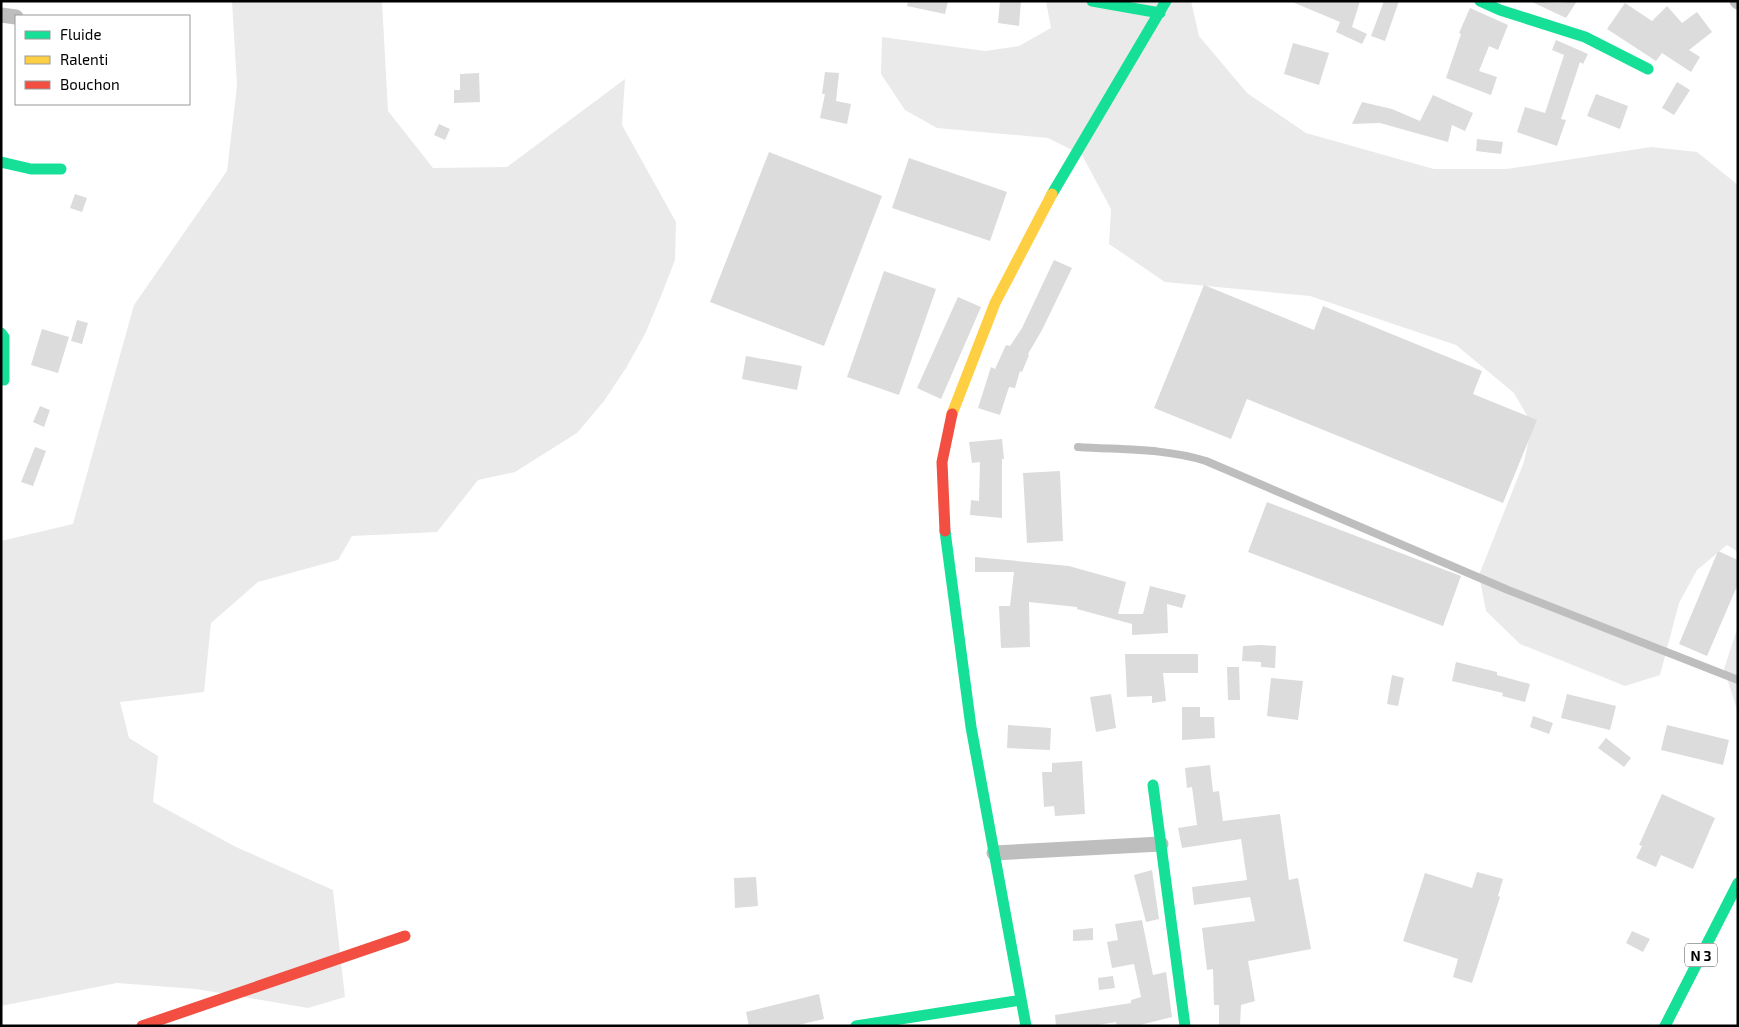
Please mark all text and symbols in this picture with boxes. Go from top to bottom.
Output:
legend [15,15,190,105]
text: Fluide [60,25,101,43]
text: Ralenti [60,50,108,68]
text: Bouchon [60,75,120,93]
road number: N 3 [1685,944,1717,966]

